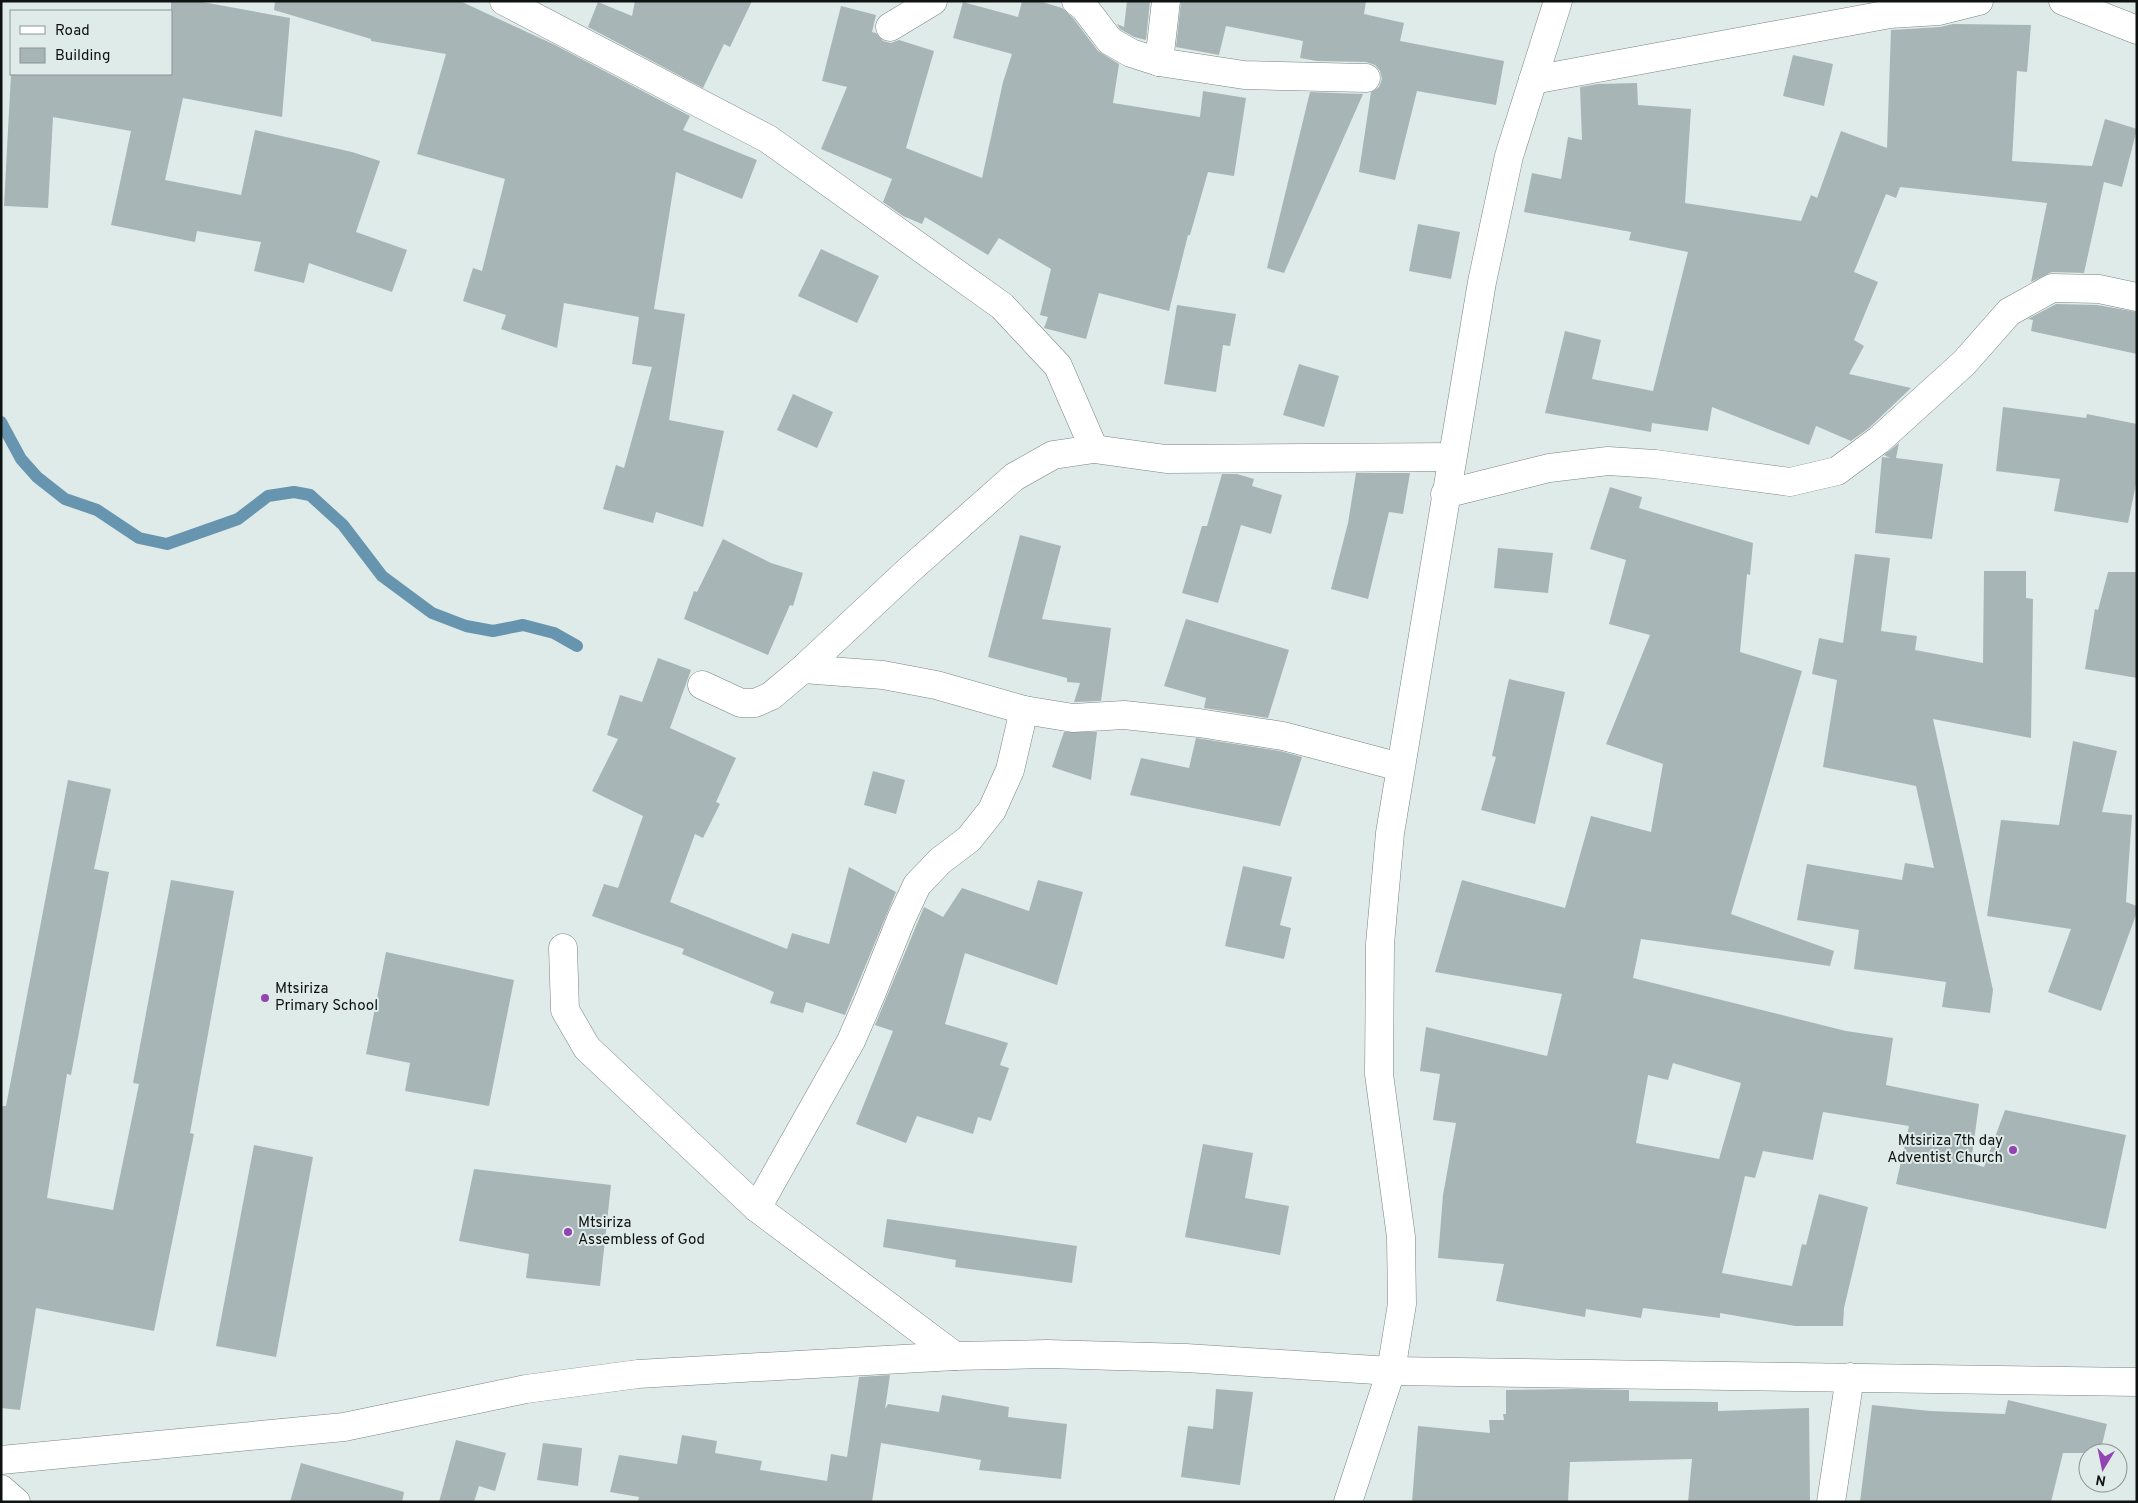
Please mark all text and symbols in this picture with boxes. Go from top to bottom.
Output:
legend [10,10,172,75]
text: Road [55,22,90,41]
text: Building [55,47,110,66]
place label: Mtsiriza Primary School [275,980,378,1016]
marker: Mtsiriza Primary School [259,992,271,1004]
place label: Mtsiriza 7th day Adventist Church [1887,1132,2003,1168]
marker: Mtsiriza 7th day Adventist Church [2007,1144,2019,1156]
place label: Mtsiriza Assembless of God [578,1214,705,1250]
marker: Mtsiriza Assembless of God [562,1226,574,1238]
north arrow [2078,1443,2128,1493]
text: N [2095,1470,2107,1489]

